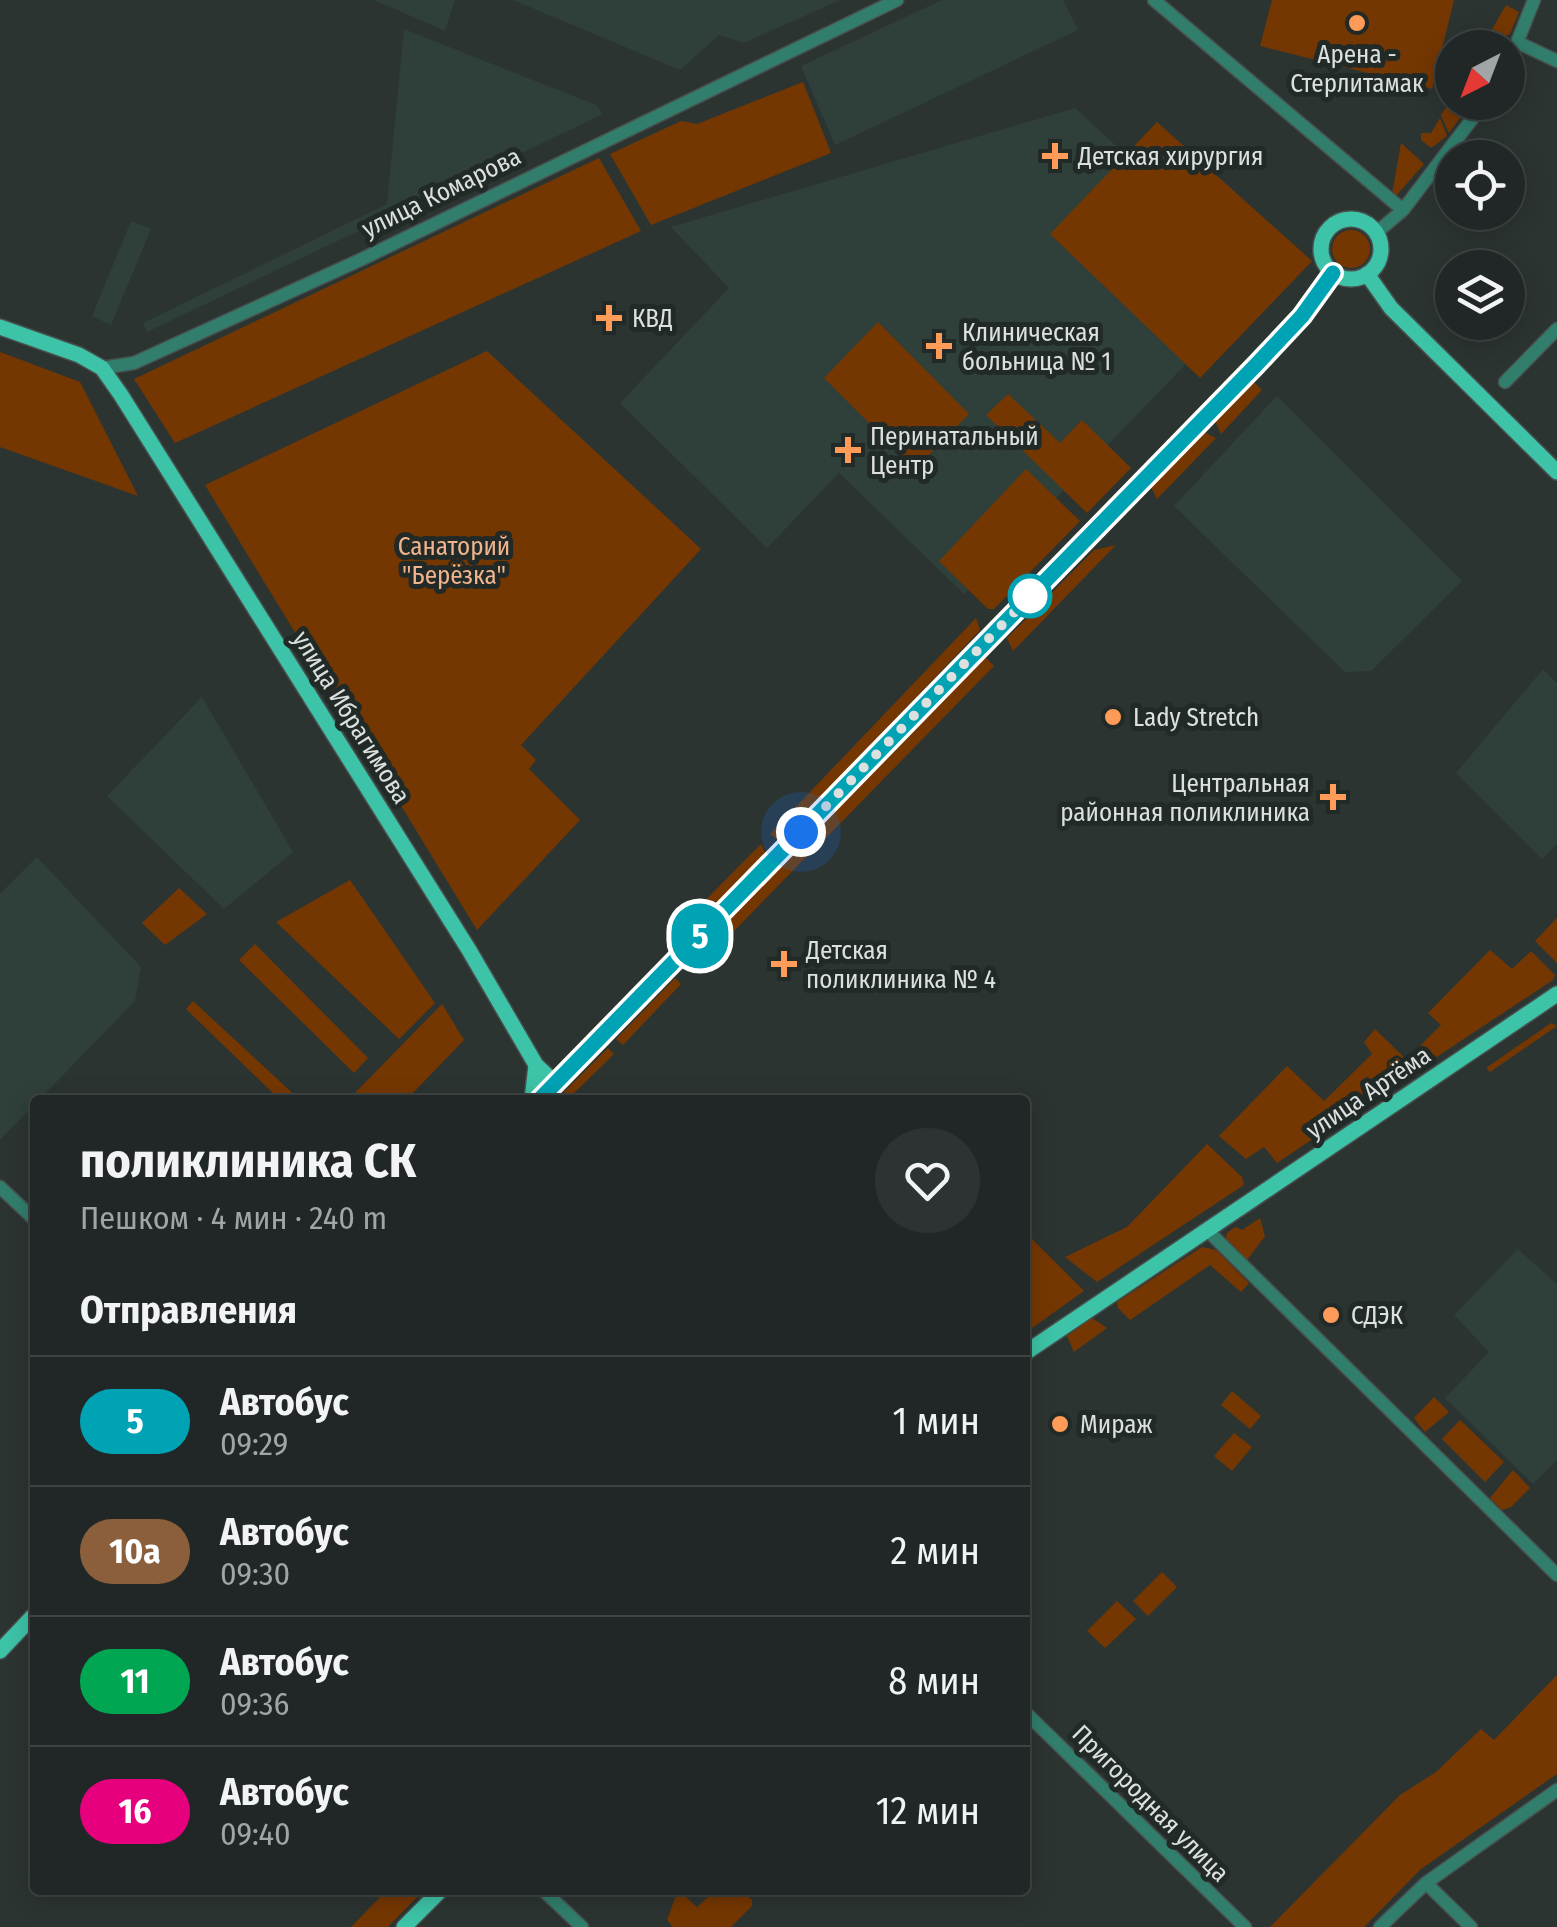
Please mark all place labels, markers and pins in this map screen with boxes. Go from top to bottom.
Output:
marker: Арена - Стерлитамак [1346,12,1368,34]
place label: Арена - Стерлитамак [1290,40,1424,99]
place label: Детская хирургия [1077,142,1263,172]
marker: Детская хирургия [1042,143,1068,169]
place label: КВД [632,304,673,334]
marker: КВД [596,305,622,331]
place label: Клиническая больница № 1 [962,318,1111,377]
marker: Клиническая больница № 1 [926,333,952,359]
place label: Перинатальный Центр [870,422,1039,481]
marker: Перинатальный Центр [835,437,861,463]
unlabelled marker [1009,575,1051,617]
place label: Lady Stretch [1133,703,1259,733]
marker: Lady Stretch [1102,706,1124,728]
place label: Центральная районная поликлиника [1060,769,1310,828]
marker: Центральная районная поликлиника [1320,784,1346,810]
place label: Детская поликлиника № 4 [805,936,996,995]
marker: Детская поликлиника № 4 [771,951,797,977]
place label: СДЭК [1351,1301,1404,1331]
marker: СДЭК [1320,1304,1342,1326]
place label: Мираж [1080,1410,1153,1440]
marker: Мираж [1049,1413,1071,1435]

